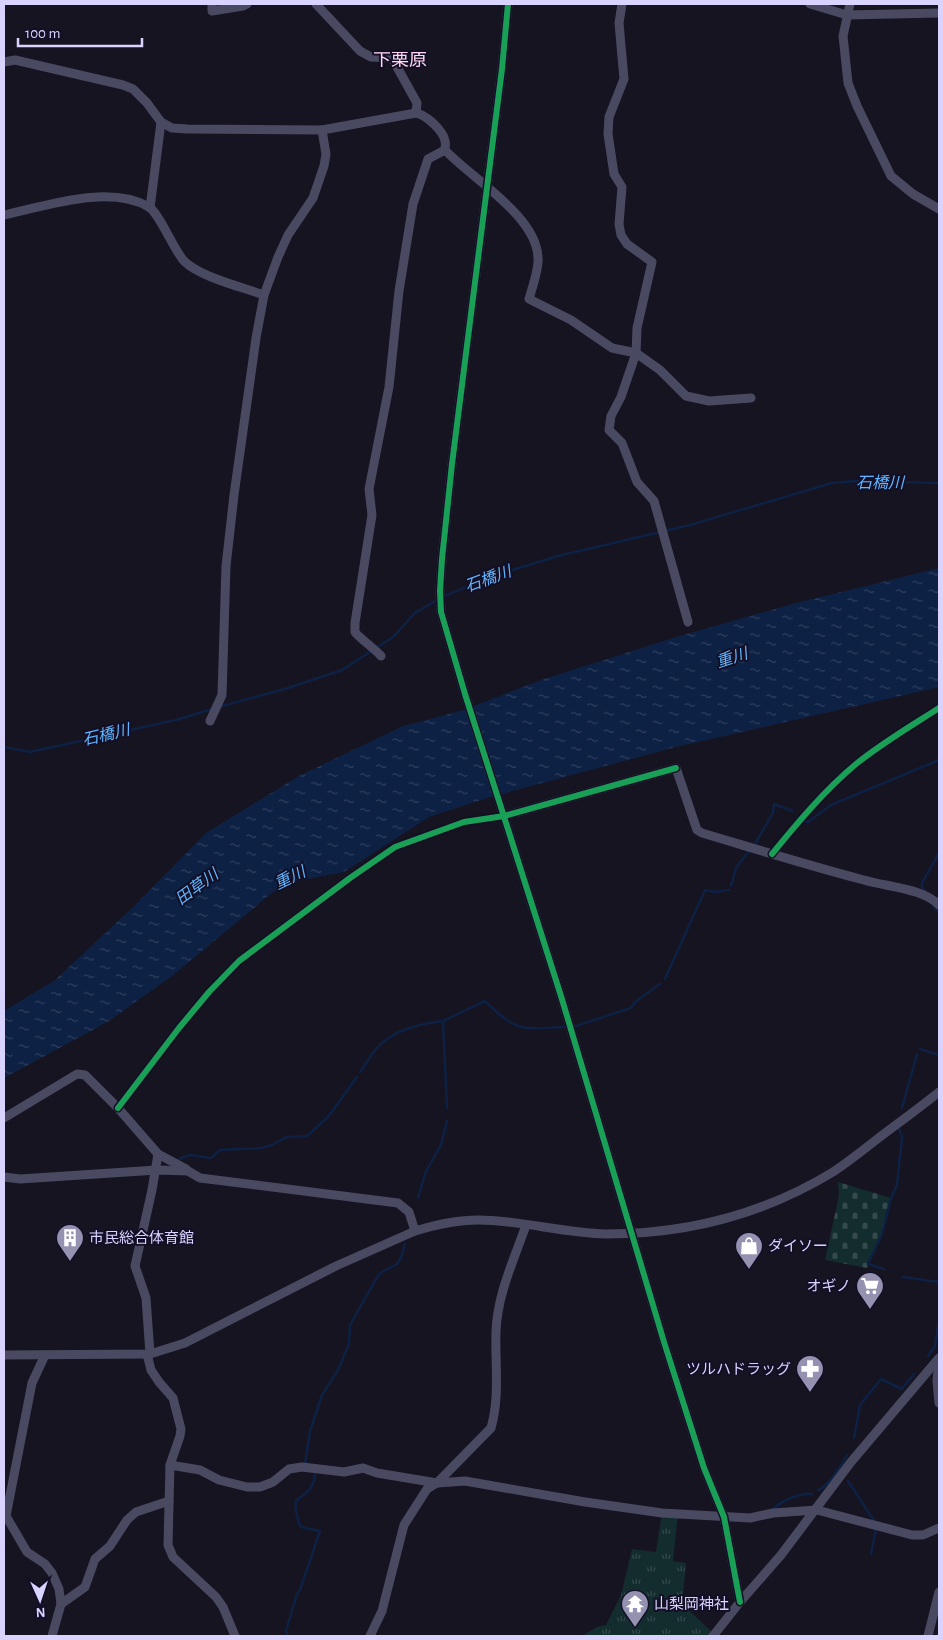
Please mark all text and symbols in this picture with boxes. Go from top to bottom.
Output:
scale bar [18,15,141,47]
text: 100 m [25,26,60,41]
district label: 下栗原 [373,52,427,70]
water label: 石橋川 [856,474,906,491]
water label: 石橋川 [462,562,515,595]
water label: 重川 [714,644,752,671]
water label: 石橋川 [81,720,133,748]
water label: 重川 [272,862,310,892]
water label: 田草川 [172,864,223,908]
building icon: 市民総合体育館 [55,1223,85,1262]
place label: 市民総合体育館 [89,1230,194,1246]
shop icon: ダイソー [734,1231,764,1270]
place label: ダイソー [768,1238,828,1254]
supermarket icon: オギノ [855,1271,885,1310]
place label: オギノ [807,1278,851,1294]
pharmacy icon: ツルハドラッグ [795,1354,825,1393]
place label: ツルハドラッグ [686,1361,791,1377]
north arrow [15,1575,65,1625]
temple icon: 山梨岡神社 [620,1589,650,1628]
place label: 山梨岡神社 [654,1596,729,1612]
text: N [35,1605,46,1619]

